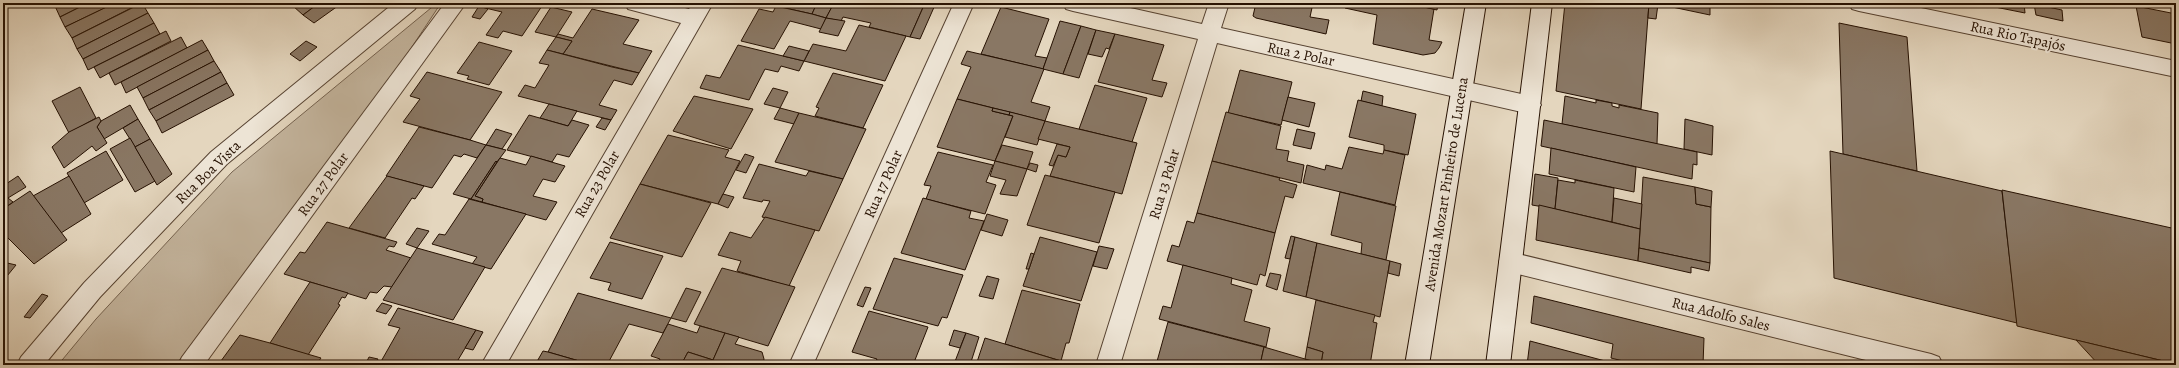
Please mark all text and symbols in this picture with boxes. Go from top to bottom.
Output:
street label: Rua Rio Tapajós [1968,16,2068,56]
street label: Rua 2 Polar [1265,37,1337,71]
street label: Avenida Mozart Pinheiro de Lucena [1419,75,1473,294]
street label: Rua Boa Vista [171,136,245,208]
street label: Rua 23 Polar [570,146,624,221]
street label: Rua 13 Polar [1144,146,1184,222]
street label: Rua 17 Polar [859,147,907,221]
street label: Rua 27 Polar [293,148,353,220]
street label: Rua Adolfo Sales [1670,292,1772,336]

